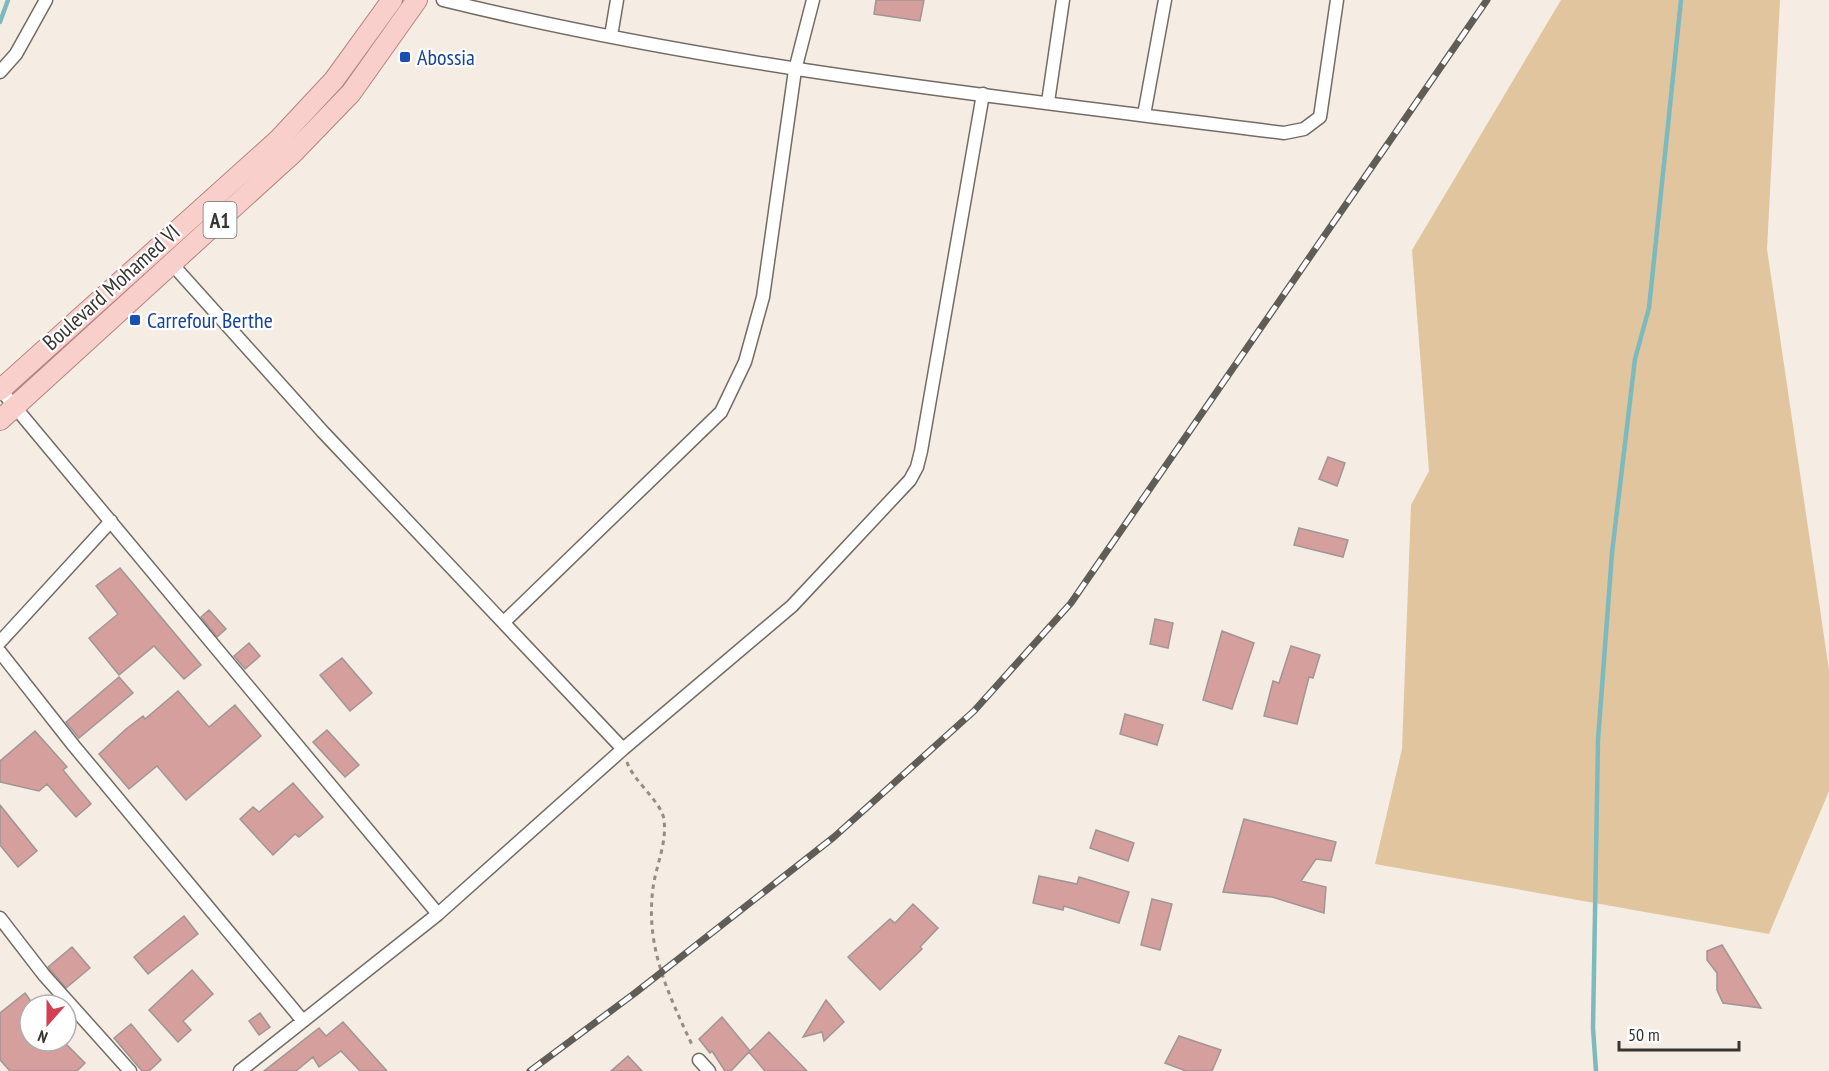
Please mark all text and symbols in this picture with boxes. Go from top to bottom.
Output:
place label: Abossia [417,43,475,71]
marker: Abossia [398,50,412,64]
road number: A1 [204,202,236,238]
street label: Boulevard Mohamed VI [37,218,185,356]
place label: Carrefour Berthe [147,306,273,334]
marker: Carrefour Berthe [128,313,142,327]
north arrow [18,993,78,1053]
scale bar [1619,1014,1739,1052]
text: 50 m [1628,1023,1660,1046]
text: N [35,1026,50,1048]

